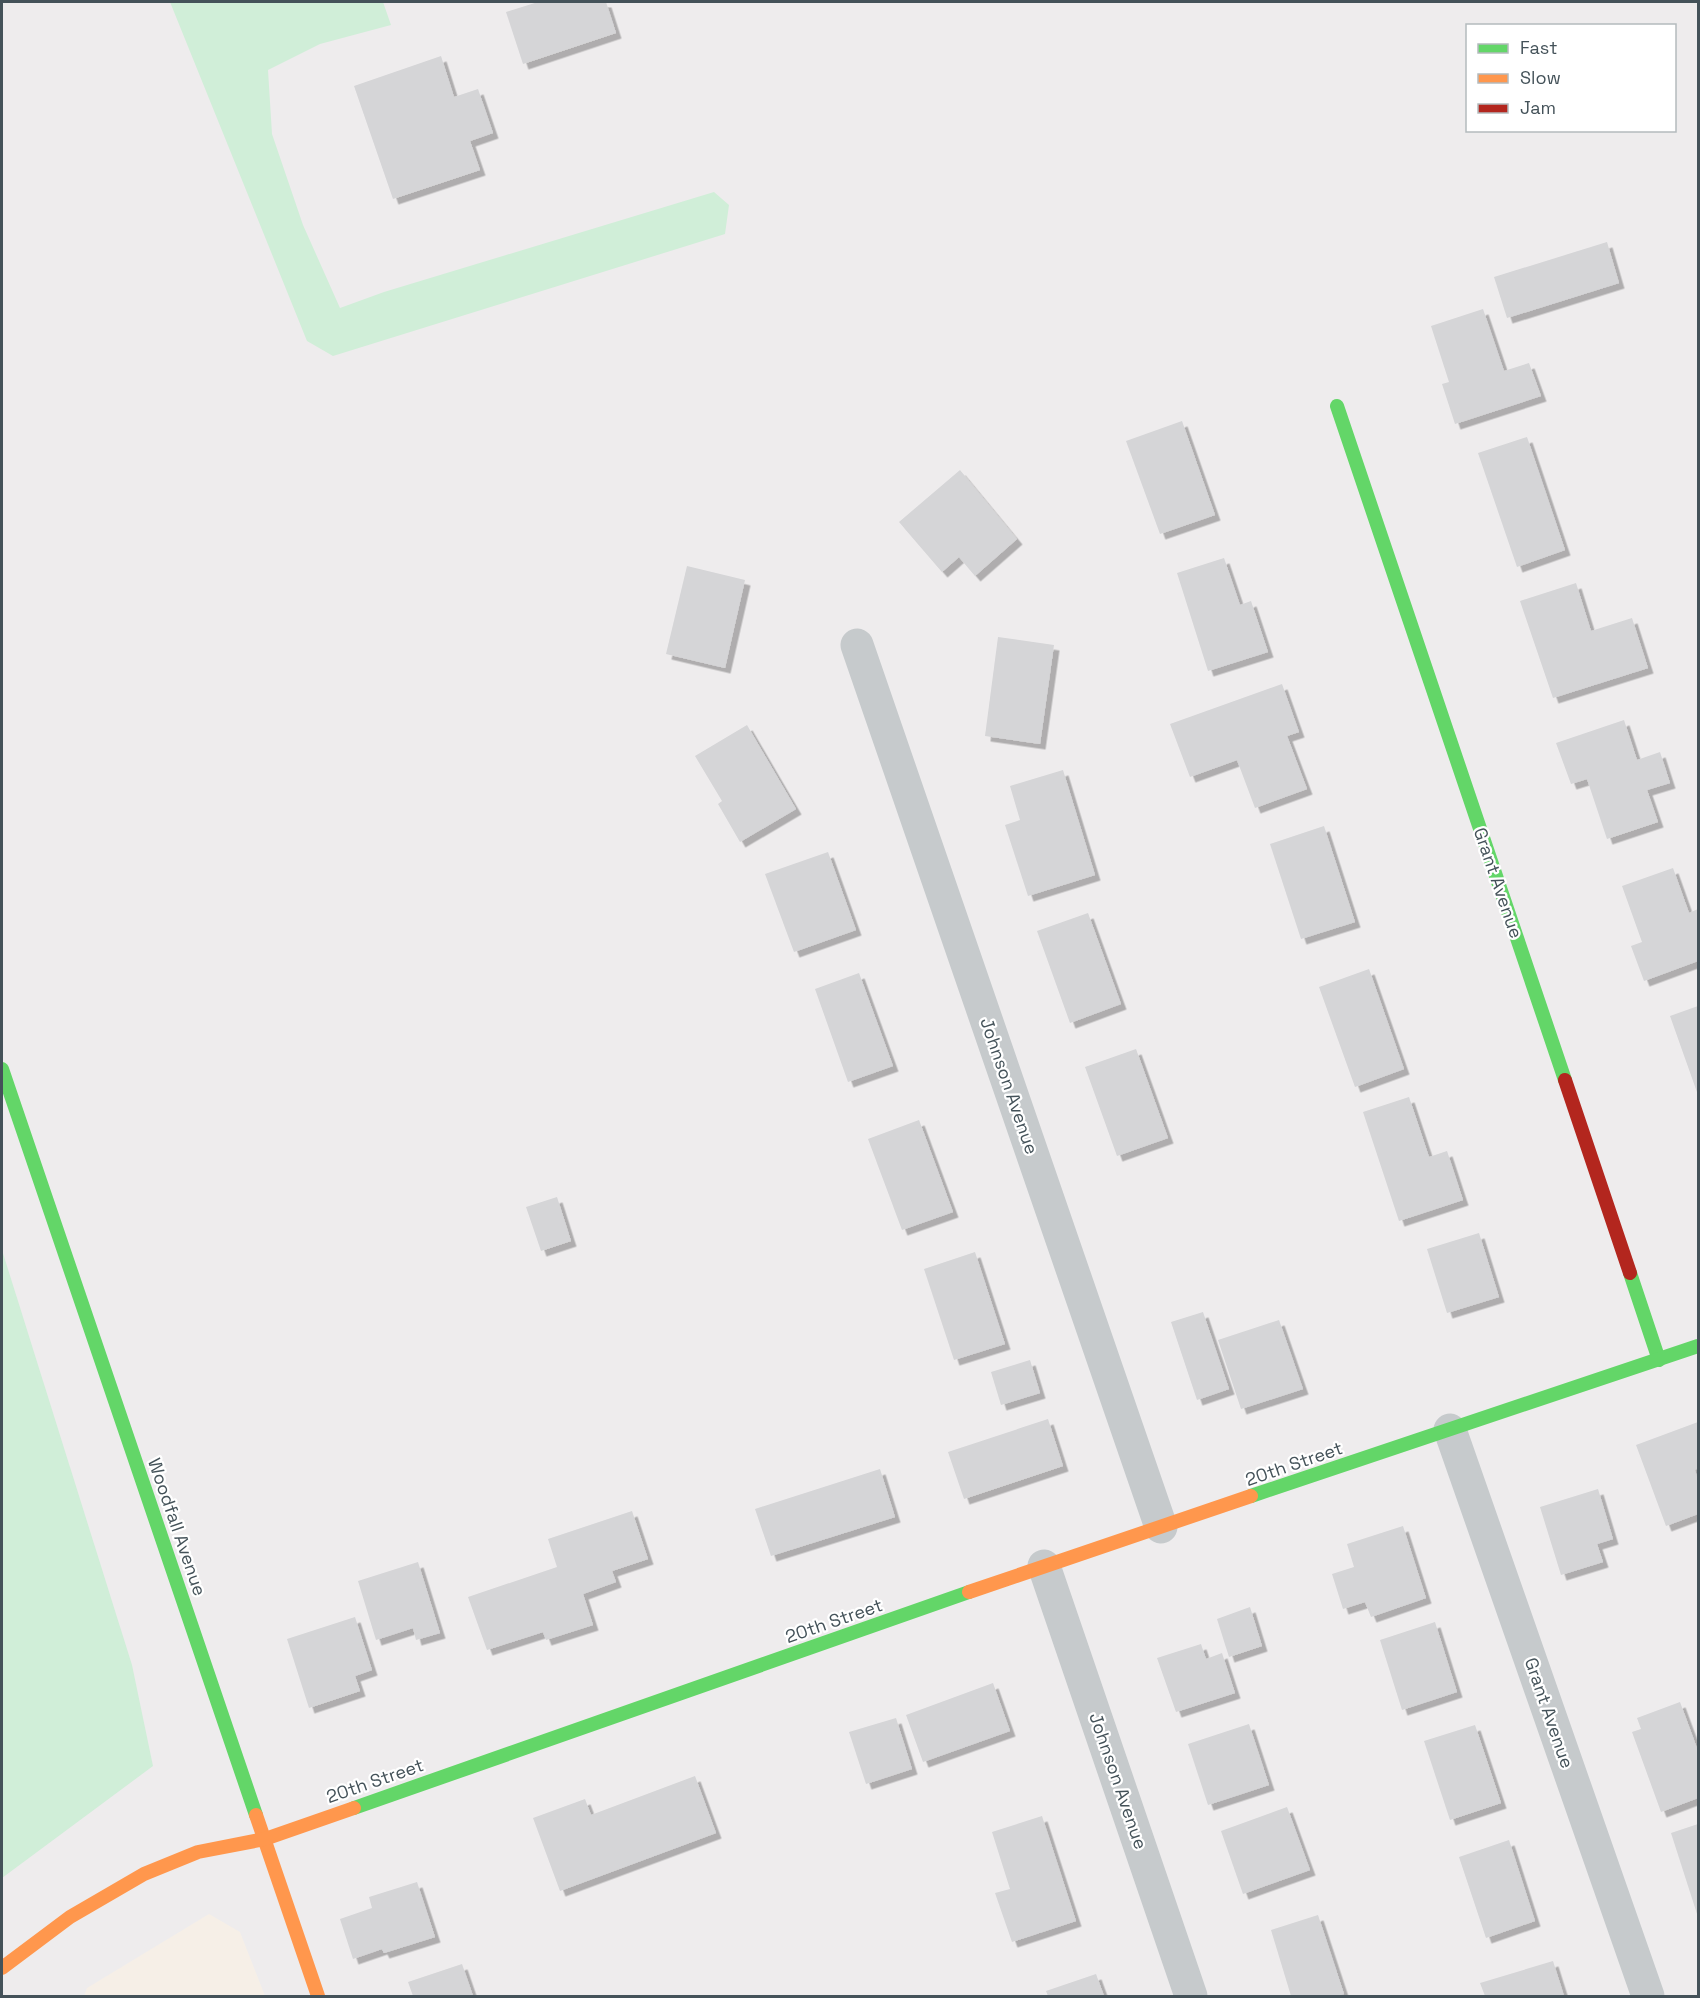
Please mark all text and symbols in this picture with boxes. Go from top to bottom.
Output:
legend [1466,24,1676,132]
text: Fast [1520,36,1557,59]
text: Slow [1520,66,1561,89]
text: Jam [1520,96,1556,119]
street label: Grant Avenue [1469,824,1528,941]
street label: Johnson Avenue [975,1014,1044,1157]
street label: 20th Street [1242,1436,1345,1491]
street label: Woodfall Avenue [143,1455,212,1599]
street label: 20th Street [782,1593,885,1648]
street label: Grant Avenue [1520,1654,1579,1771]
street label: Johnson Avenue [1084,1709,1153,1852]
street label: 20th Street [323,1753,426,1808]

